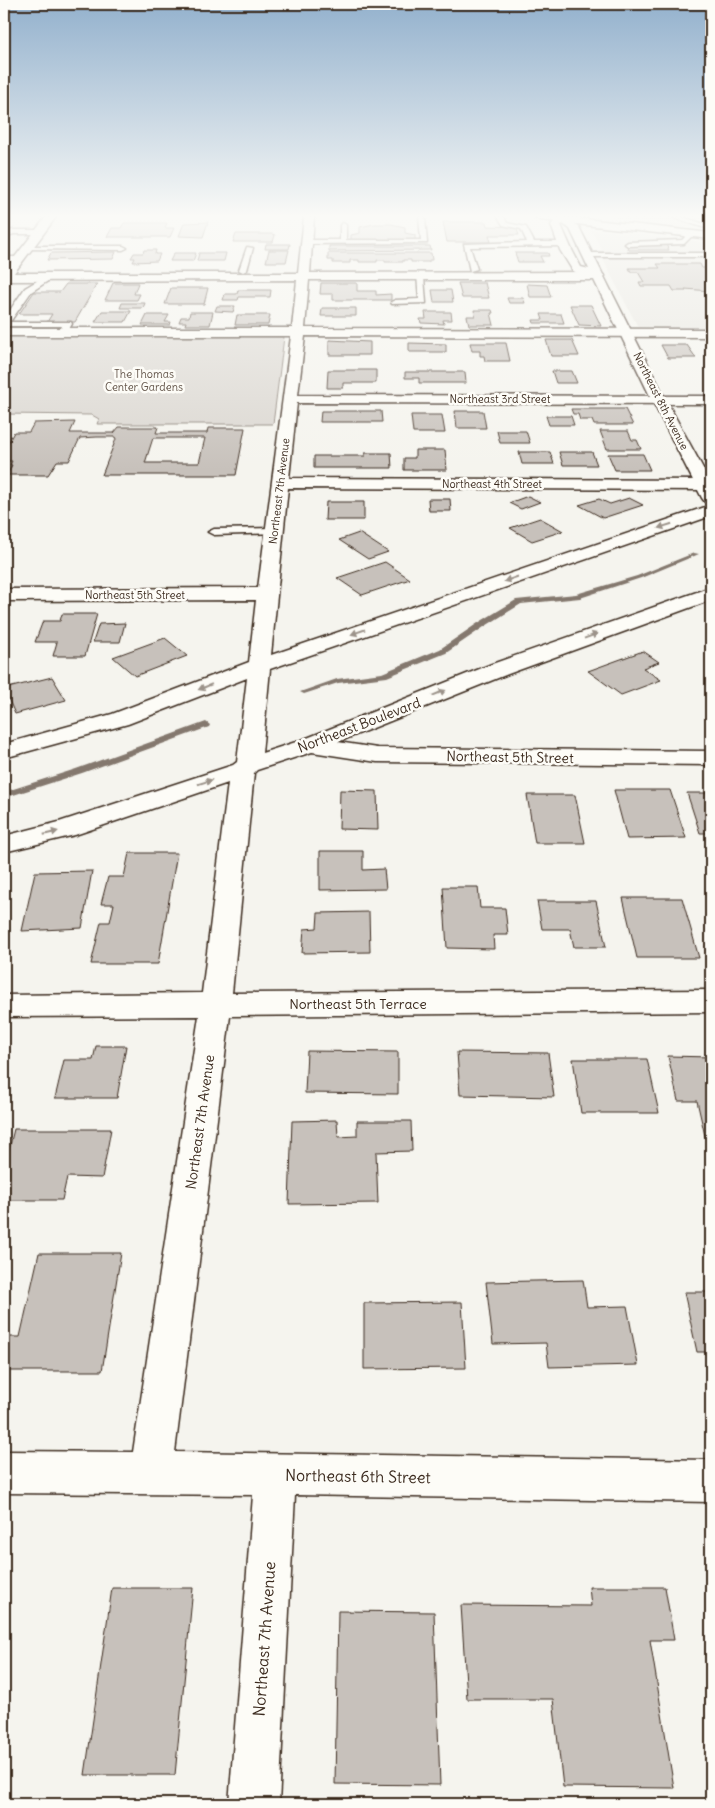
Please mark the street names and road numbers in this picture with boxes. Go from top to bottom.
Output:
street label: Northeast 8th Avenue [630,350,692,452]
street label: Northeast 3rd Street [450,392,551,406]
street label: Northeast 7th Avenue [266,437,292,545]
street label: Northeast 4th Street [442,477,542,491]
street label: Northeast 5th Street [85,588,185,602]
street label: Northeast Boulevard [295,693,423,757]
street label: Northeast 5th Street [446,747,574,767]
street label: Northeast 5th Terrace [289,995,427,1013]
street label: Northeast 7th Avenue [182,1054,218,1190]
street label: Northeast 6th Street [285,1465,432,1487]
street label: Northeast 7th Avenue [249,1561,279,1717]

